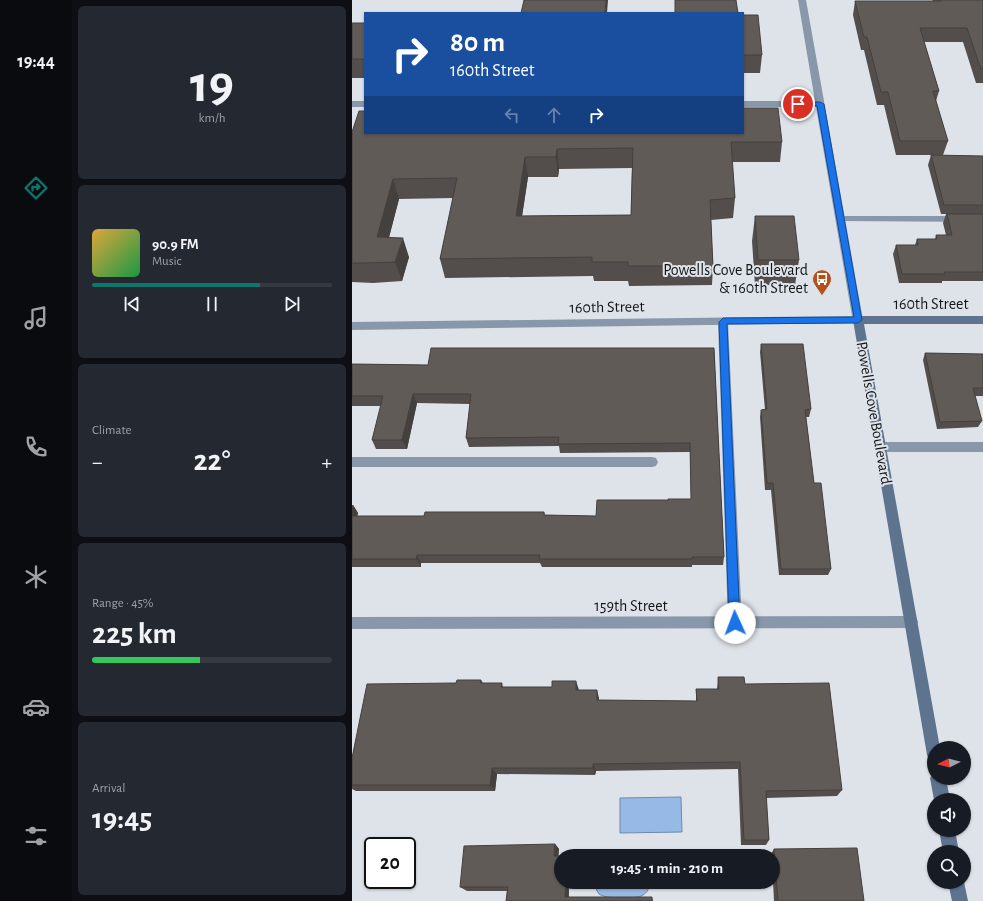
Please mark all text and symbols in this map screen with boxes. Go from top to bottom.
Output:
icon: right [384,28,436,80]
text: 80 m [450,29,505,57]
text: 19:44 [17,53,55,71]
text: 19 [190,59,234,111]
text: 160th Street [450,62,535,80]
pin [781,87,815,121]
icon: arrive [787,93,809,115]
icon: left [501,104,523,126]
icon: ahead [543,104,565,126]
icon: right [585,104,607,126]
text: km/h [199,112,225,125]
icon: directions [22,174,50,202]
text: 90.9 FM [152,237,199,252]
text: Music [152,255,182,268]
place label: Powells Cove Boulevard & 160th Street [663,262,808,296]
bus stop icon: Powells Cove Boulevard & 160th Street [811,268,833,296]
icon: previous [121,293,143,315]
icon: pause [201,293,223,315]
icon: next [281,293,303,315]
street label: 160th Street [893,296,969,312]
street label: 160th Street [569,298,645,316]
icon: music [22,304,50,332]
street label: Powells Cove Boulevard [854,340,894,486]
text: Climate [92,424,131,437]
icon: phone [22,433,50,461]
text: 22° [193,446,231,476]
text: − [92,451,103,473]
text: + [321,451,332,473]
icon: climate [22,563,50,591]
text: Range · 45% [92,597,154,610]
street label: 159th Street [594,598,668,614]
position arrow [714,602,756,644]
text: 225 km [92,619,177,649]
icon: car [22,693,50,721]
north arrow [927,741,971,785]
map controls [927,741,971,889]
text: Arrival [92,782,125,795]
button: sound [927,793,971,837]
text: 19:45 [92,804,152,834]
icon: filters [22,822,50,850]
speed limit sign: 20 [364,837,416,889]
button: search [927,845,971,889]
text: 19:45 · 1 min · 210 m [611,861,723,876]

